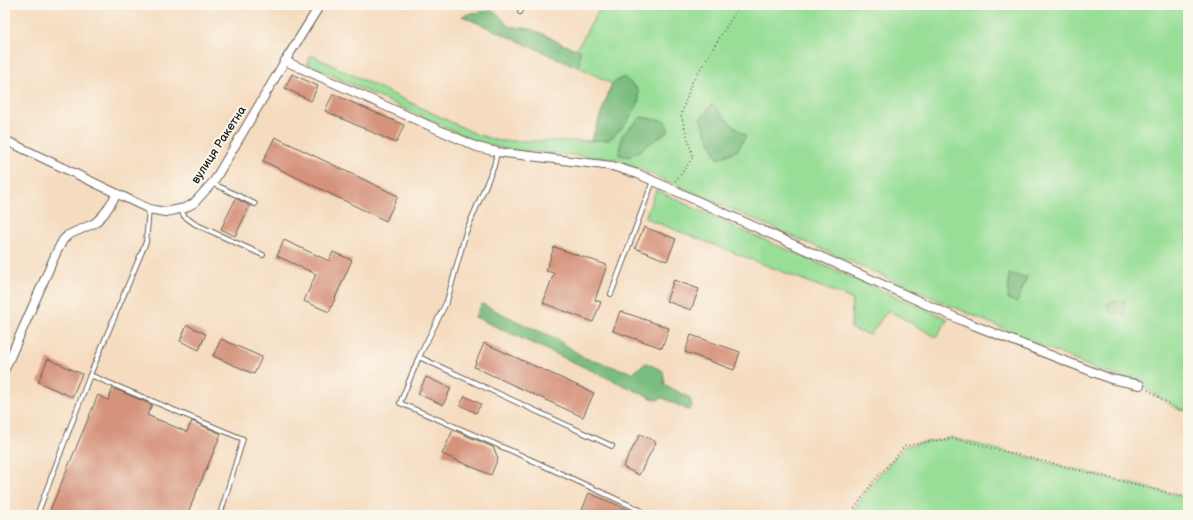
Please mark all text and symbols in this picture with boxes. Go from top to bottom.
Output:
street label: вулиця Ракетна [188,103,250,187]

